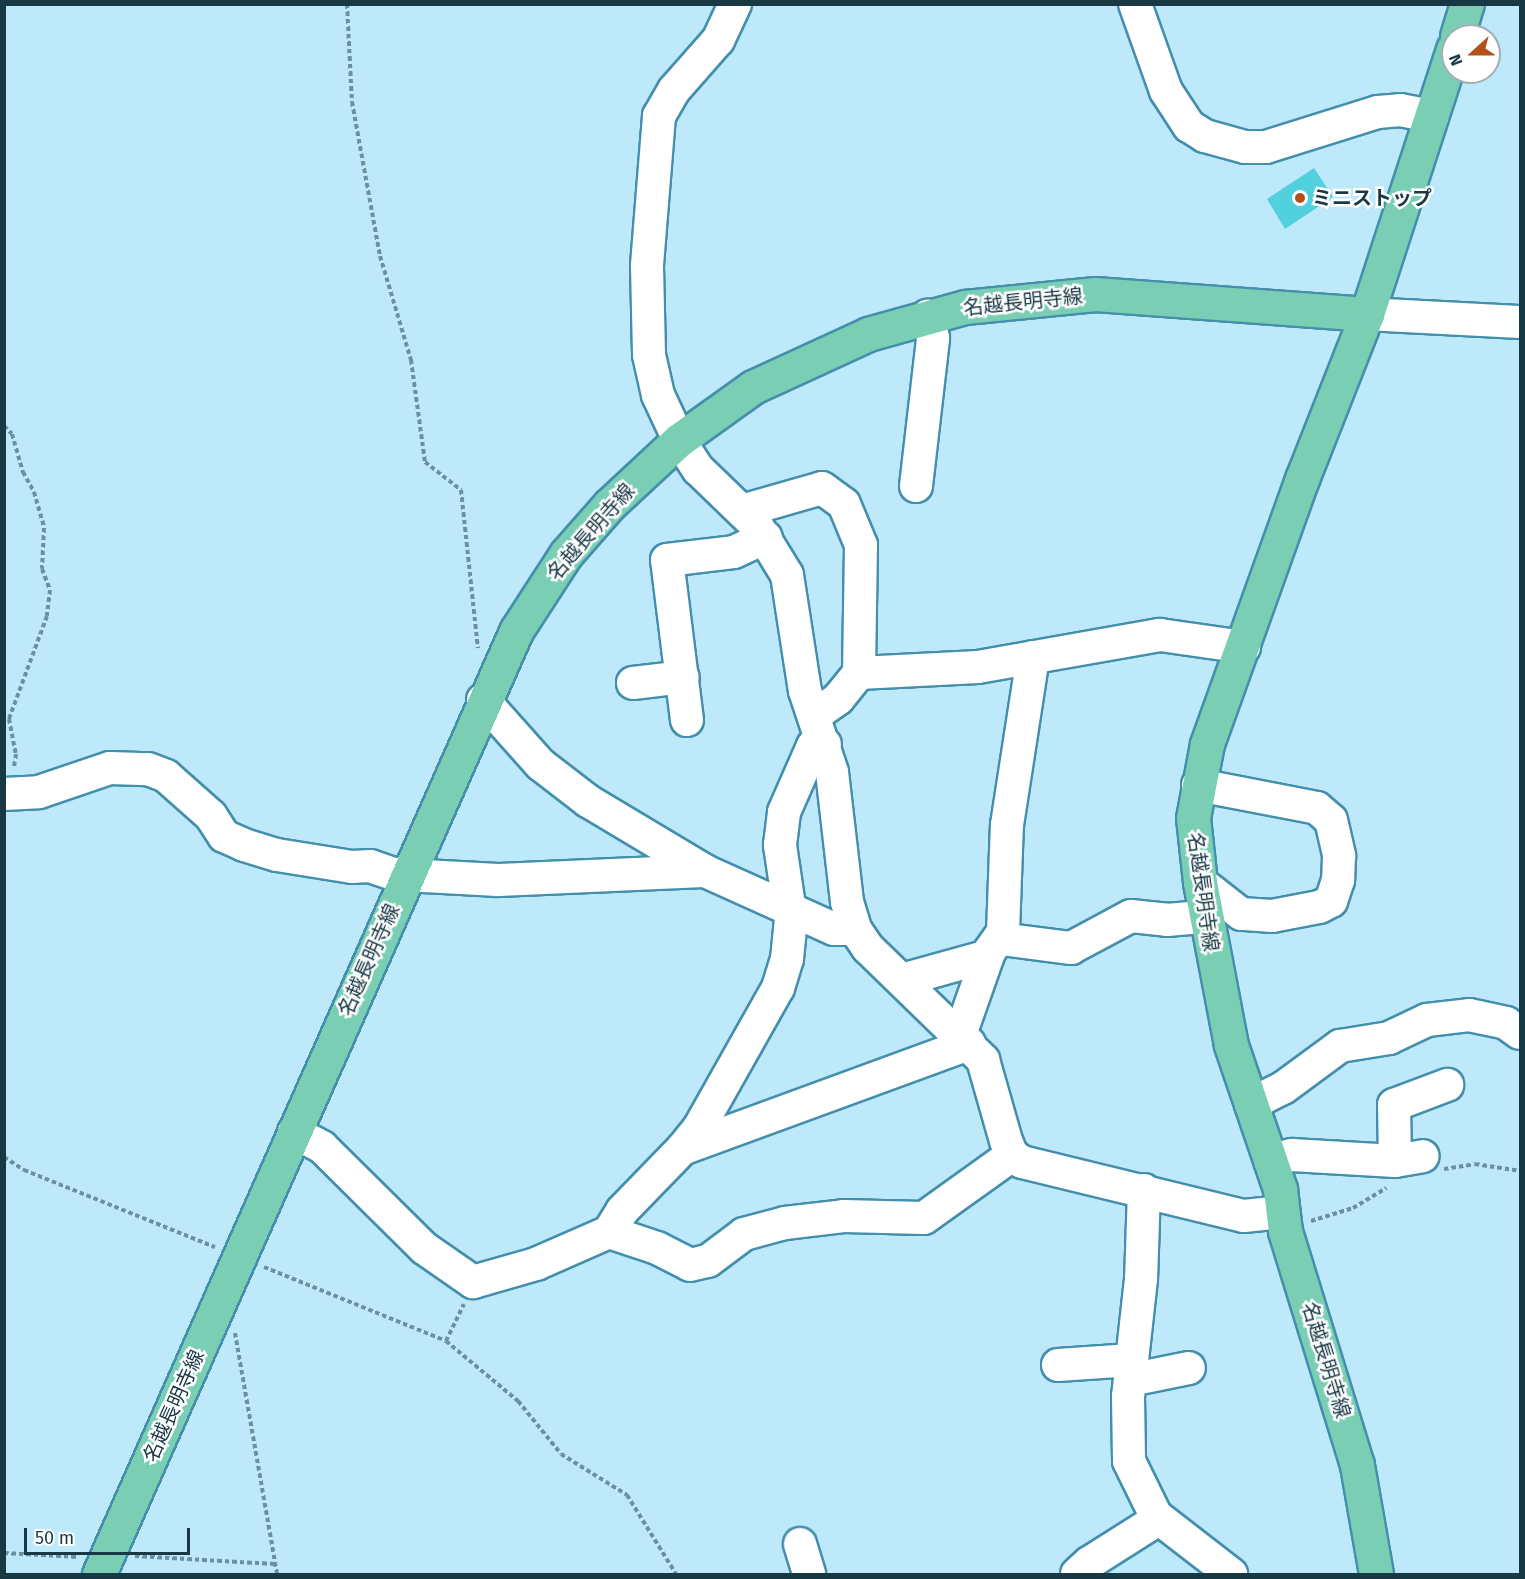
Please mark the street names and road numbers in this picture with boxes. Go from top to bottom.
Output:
street label: 名越長明寺線 [962,284,1084,320]
street label: 名越長明寺線 [543,479,639,585]
street label: 名越長明寺線 [1183,831,1223,953]
street label: 名越長明寺線 [334,900,404,1020]
street label: 名越長明寺線 [1297,1299,1355,1421]
street label: 名越長明寺線 [139,1346,209,1466]

